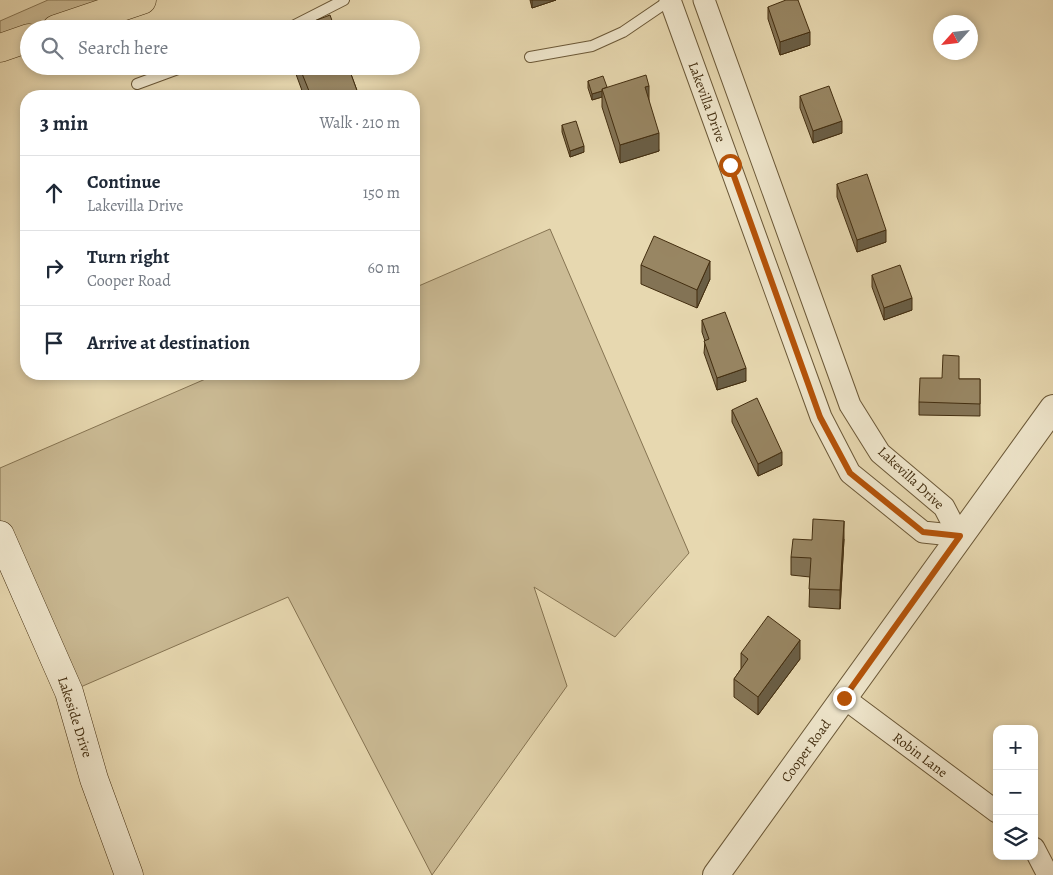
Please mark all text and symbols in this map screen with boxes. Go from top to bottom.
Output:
north arrow [933,15,978,60]
search box [20,20,420,75]
icon: search [38,34,66,62]
text: Search here [78,35,168,61]
street label: Lakevilla Drive [684,59,730,145]
text: 3 min [40,109,88,137]
text: Walk · 210 m [319,112,400,134]
route start [719,154,742,177]
text: Continue [87,169,161,195]
icon: ahead [40,179,68,207]
text: 150 m [363,182,400,204]
text: Lakevilla Drive [87,195,183,217]
text: Turn right [87,244,169,270]
icon: right [40,254,68,282]
text: 60 m [368,257,400,279]
text: Cooper Road [87,270,171,292]
icon: arrive [40,329,68,357]
text: Arrive at destination [87,330,250,356]
street label: Lakevilla Drive [874,442,948,514]
street label: Lakeside Drive [53,674,97,760]
route end [833,687,856,710]
street label: Cooper Road [777,715,836,786]
map controls [993,725,1038,860]
button: + [993,725,1038,770]
street label: Robin Lane [889,728,951,782]
button: − [993,770,1038,815]
button: layers [993,815,1038,860]

